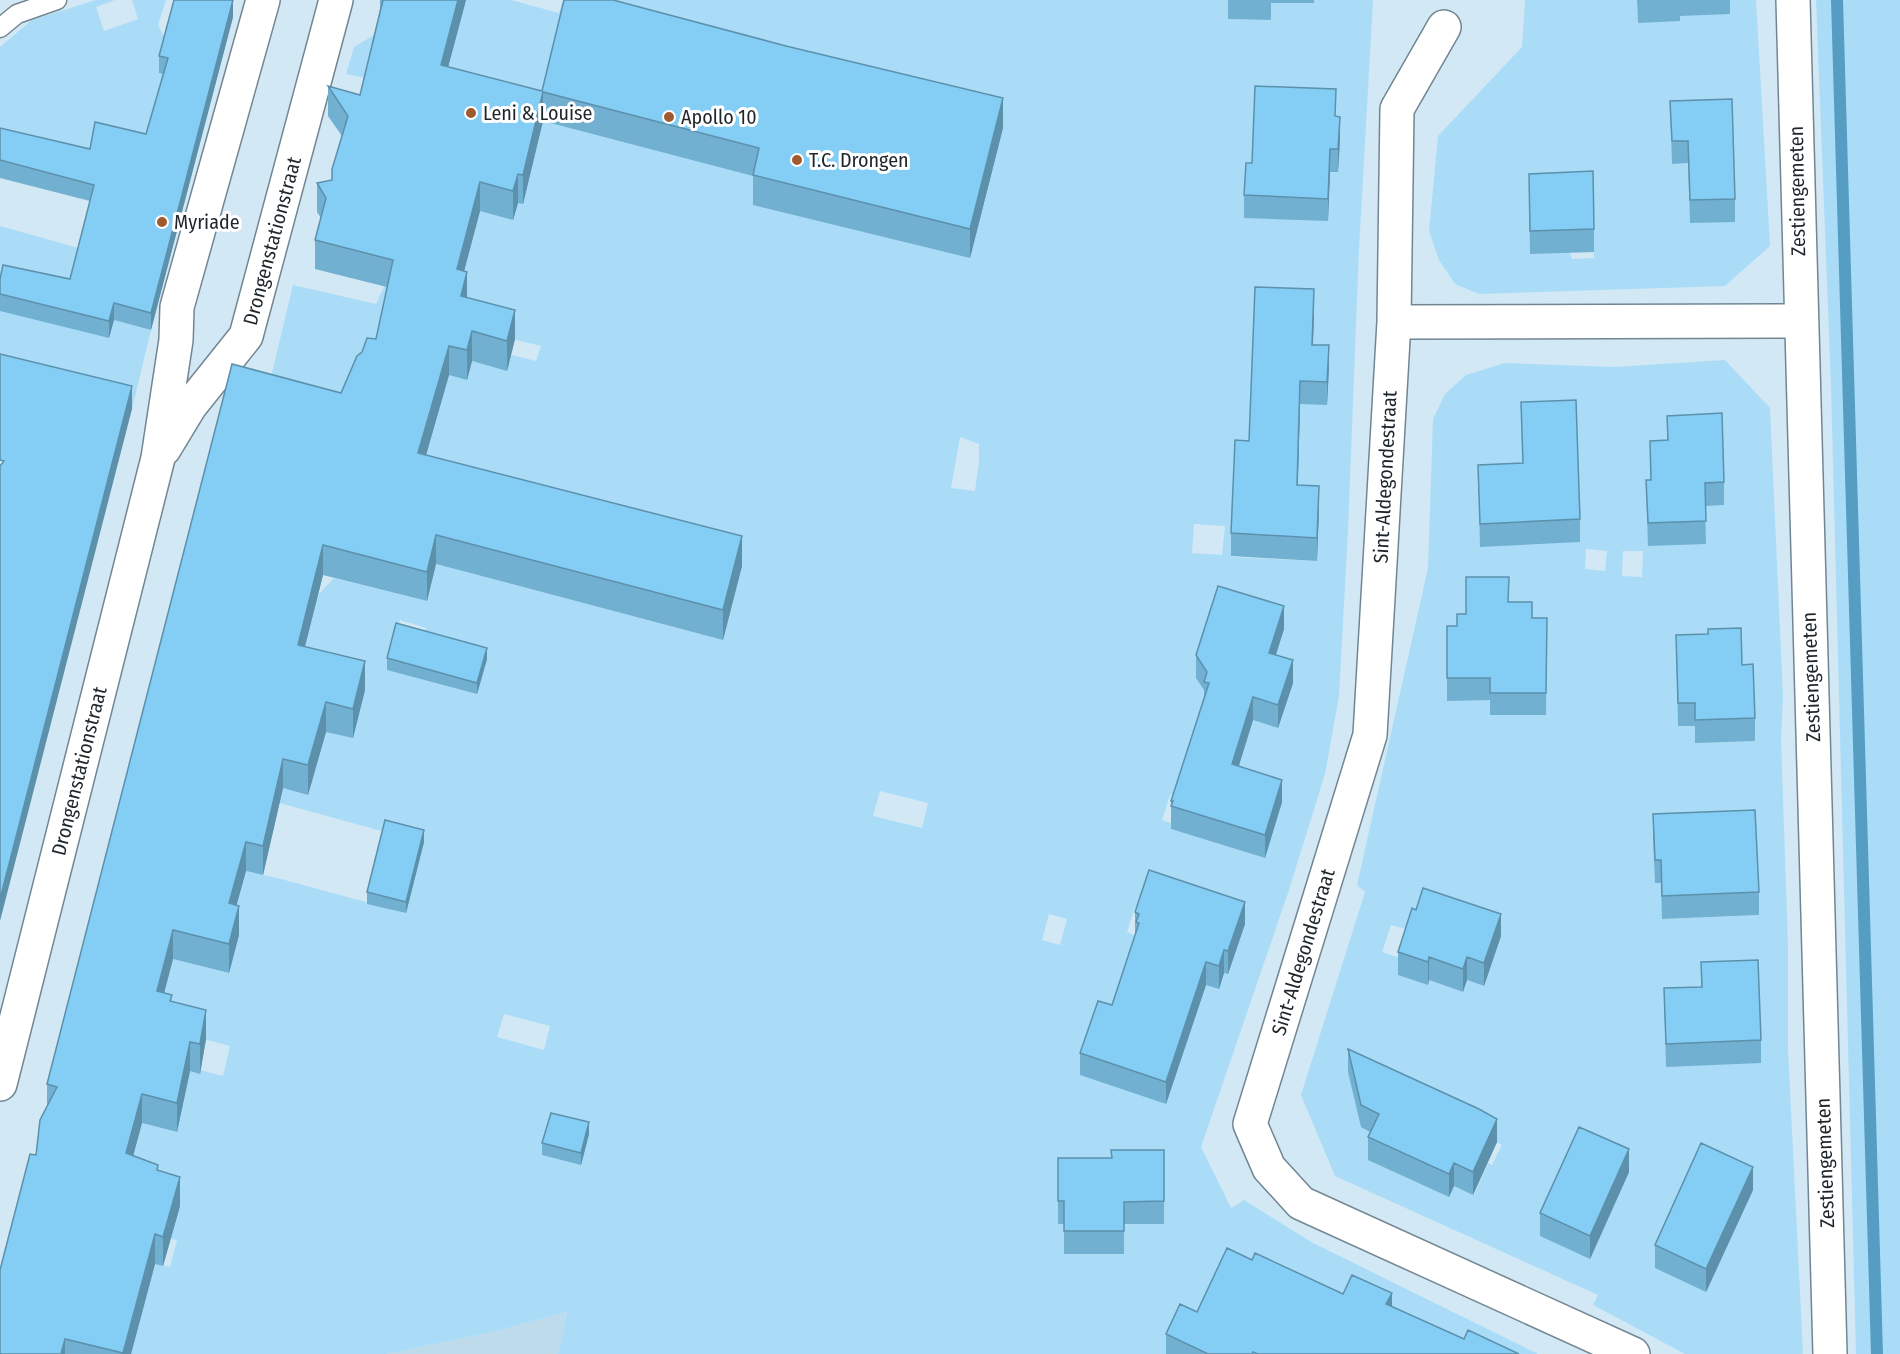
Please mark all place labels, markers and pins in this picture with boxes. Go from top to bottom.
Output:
place label: Leni & Louise [483,101,592,125]
place label: Apollo 10 [681,105,757,129]
marker: Leni & Louise [464,106,478,120]
marker: Apollo 10 [662,110,676,124]
place label: T.C. Drongen [809,148,909,172]
marker: T.C. Drongen [790,153,804,167]
place label: Myriade [174,210,240,234]
marker: Myriade [155,215,169,229]

